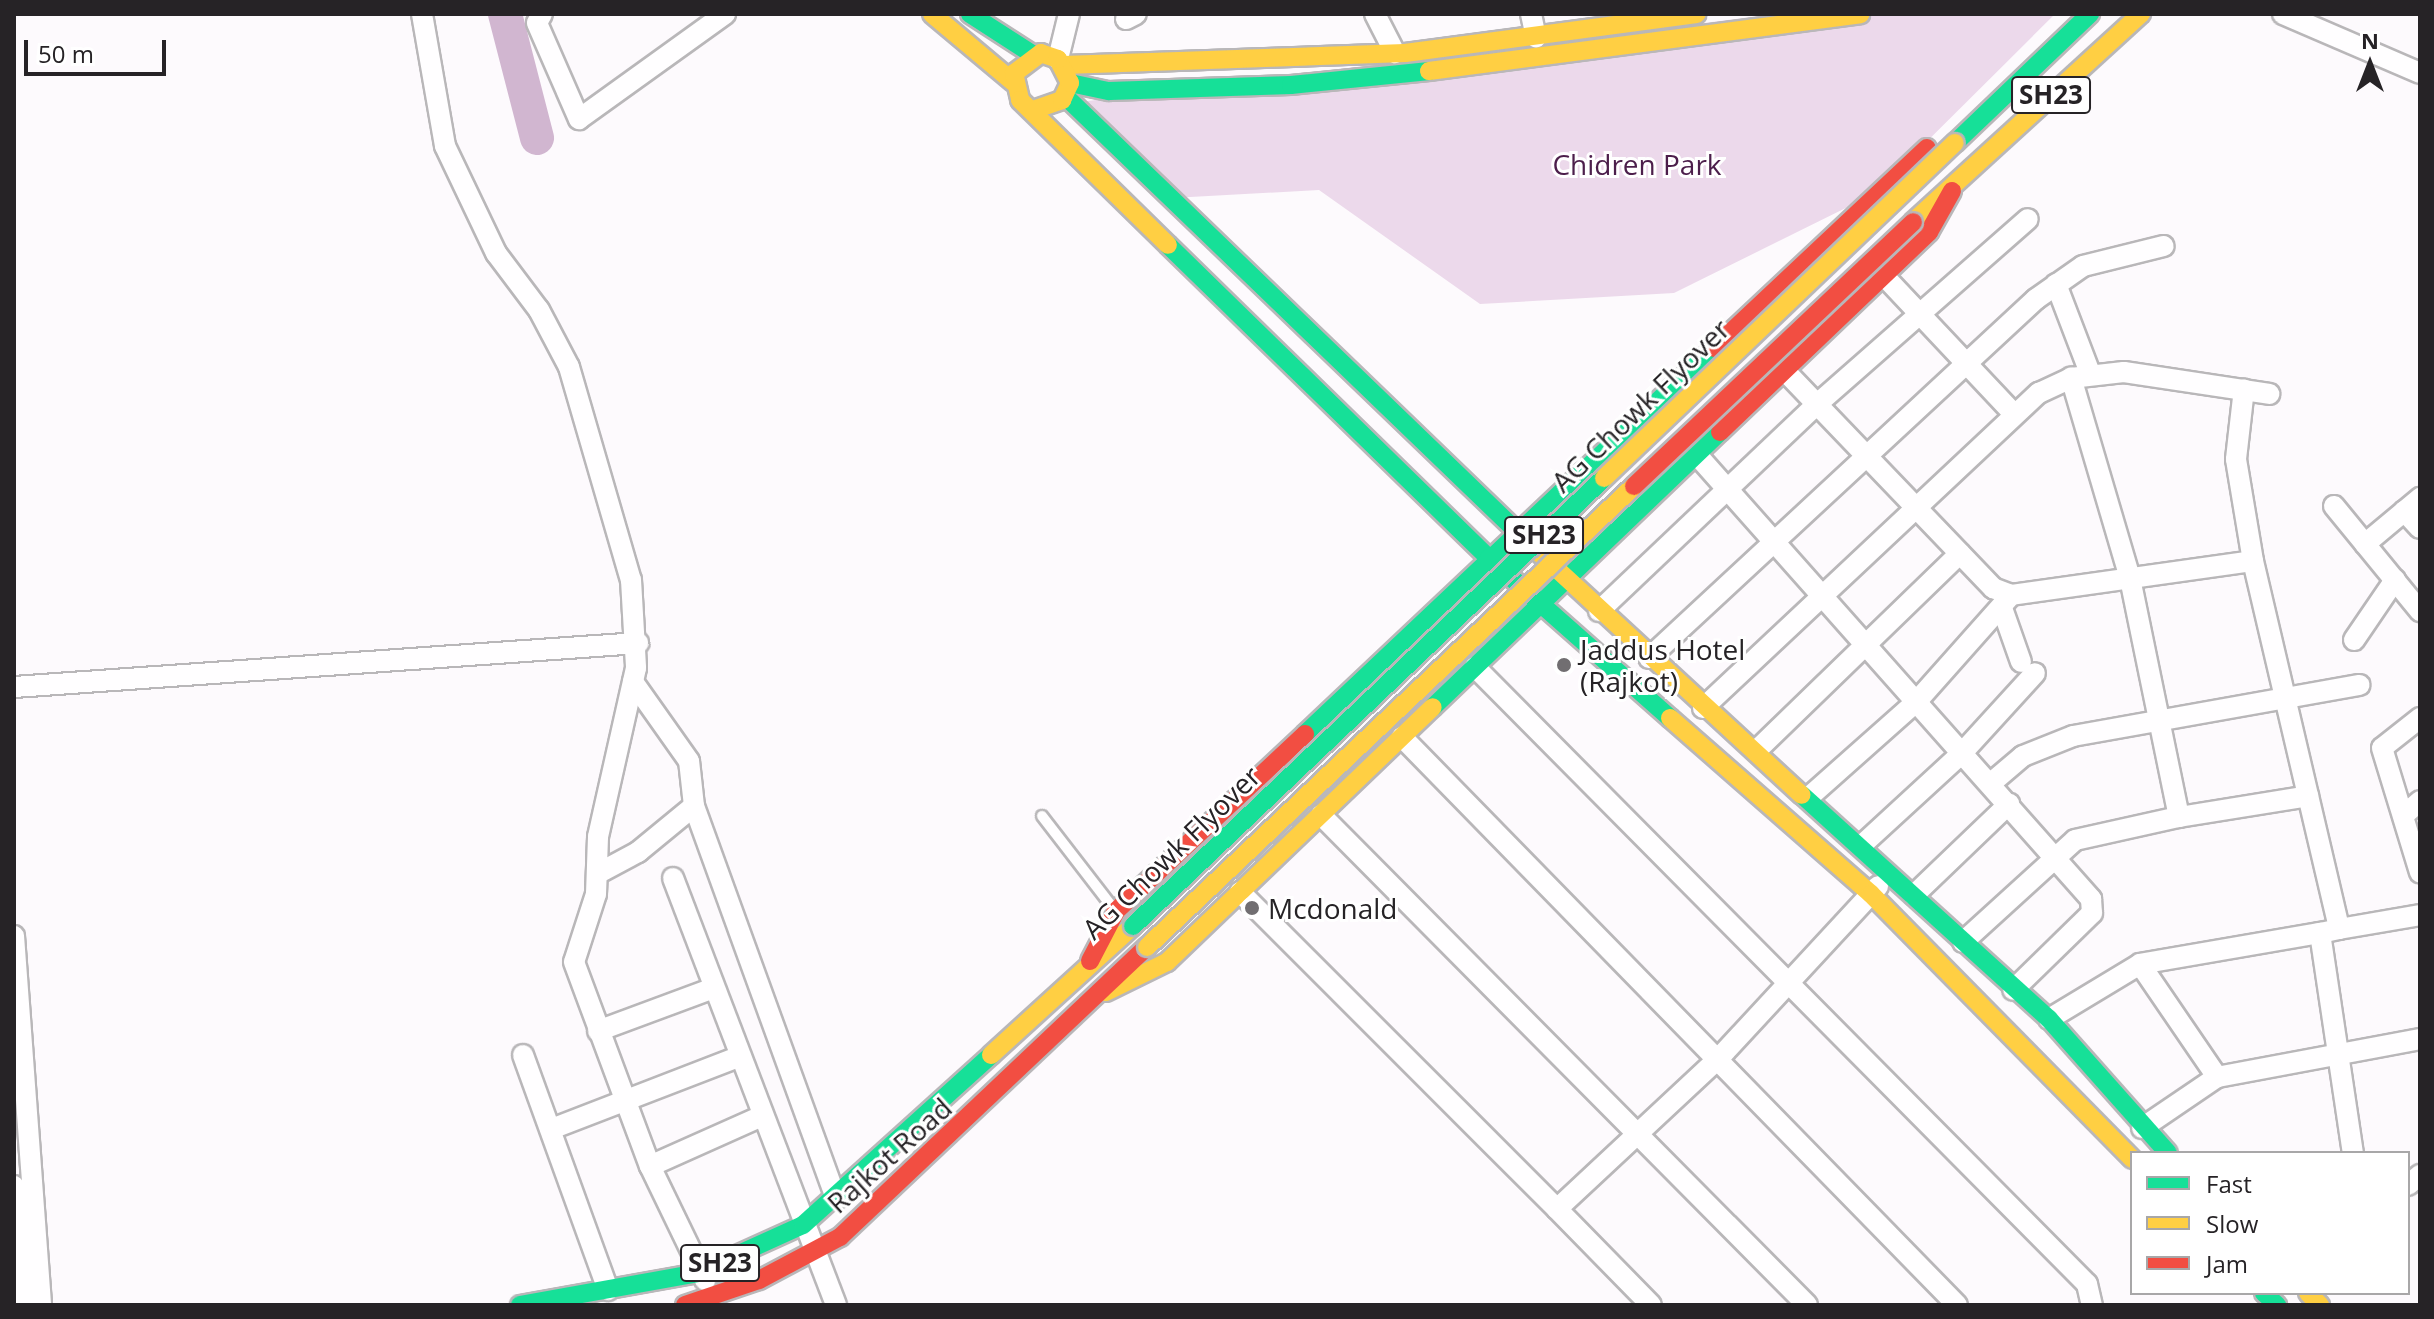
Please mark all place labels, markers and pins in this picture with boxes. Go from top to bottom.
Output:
place label: Jaddus Hotel (Rajkot) [1580,632,1745,698]
marker: Jaddus Hotel (Rajkot) [1555,656,1573,674]
place label: Mcdonald [1268,891,1398,925]
marker: Mcdonald [1243,899,1261,917]

